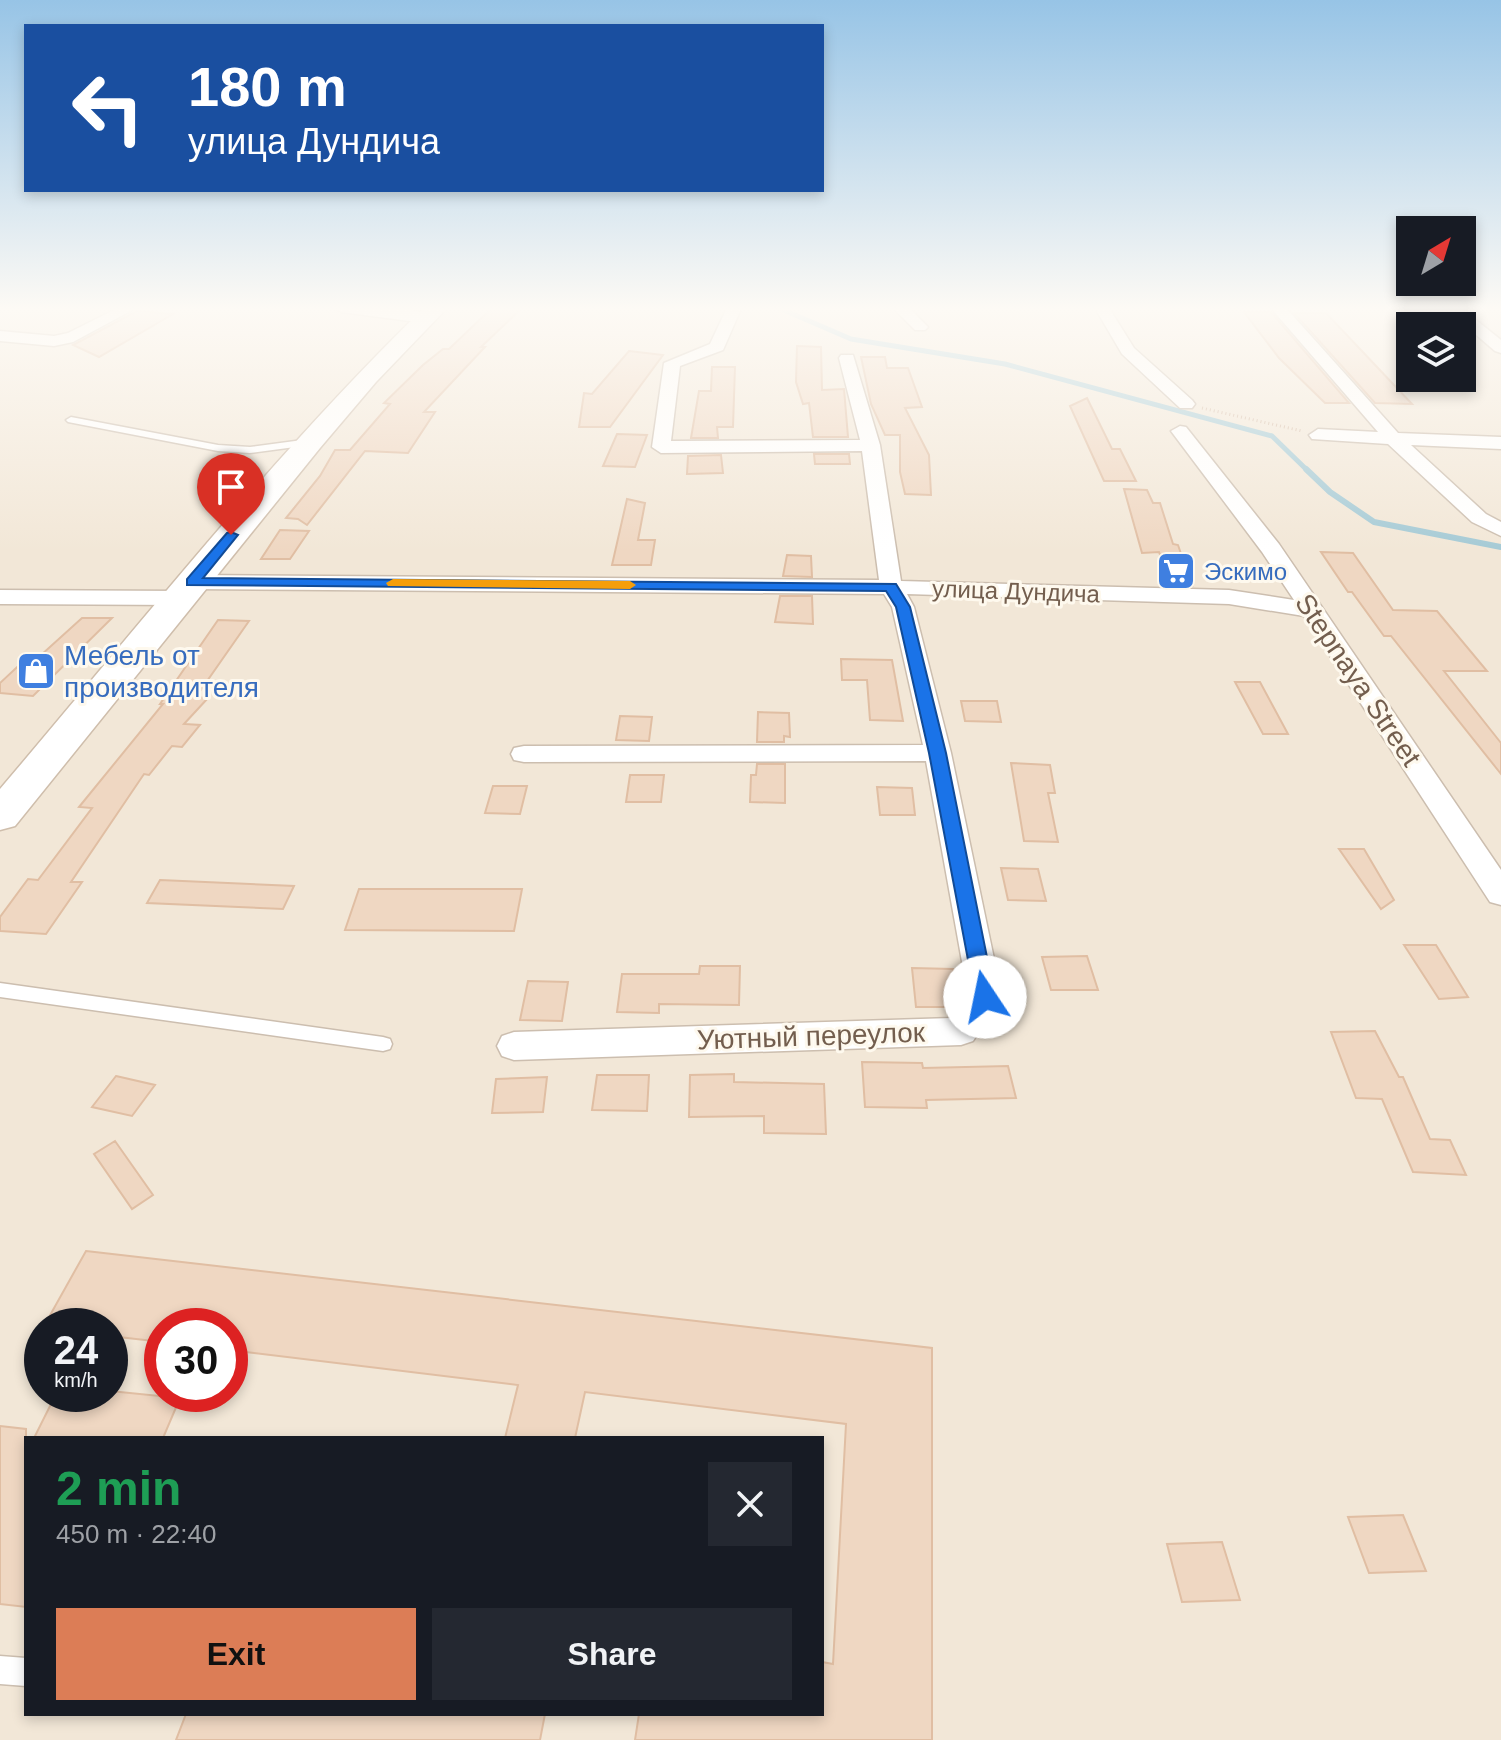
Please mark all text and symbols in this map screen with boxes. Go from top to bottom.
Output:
text: 180 m [188,55,347,118]
icon: left [56,56,160,160]
text: улица Дундича [188,121,440,162]
north arrow [1396,216,1476,296]
map controls [1396,216,1476,392]
button: layers [1396,312,1476,392]
pin [197,453,265,535]
icon: arrive [209,465,253,509]
supermarket icon: Эскимо [1155,550,1197,592]
place label: Эскимо [1204,558,1287,585]
street label: улица Дундича [932,575,1101,607]
street label: Stepnaya Street [1289,588,1427,772]
place label: Мебель от производителя [64,640,259,703]
shop icon: Мебель от производителя [15,650,57,692]
position arrow [943,955,1027,1039]
street label: Уютный переулок [696,1017,926,1055]
speed limit sign: 30 [144,1308,248,1412]
text: 24 [54,1328,98,1372]
text: km/h [54,1369,98,1391]
text: 2 min [56,1462,181,1515]
button: close [708,1462,792,1546]
text: 450 m · 22:40 [56,1519,216,1549]
button: Exit [56,1608,416,1700]
button: Share [432,1608,792,1700]

